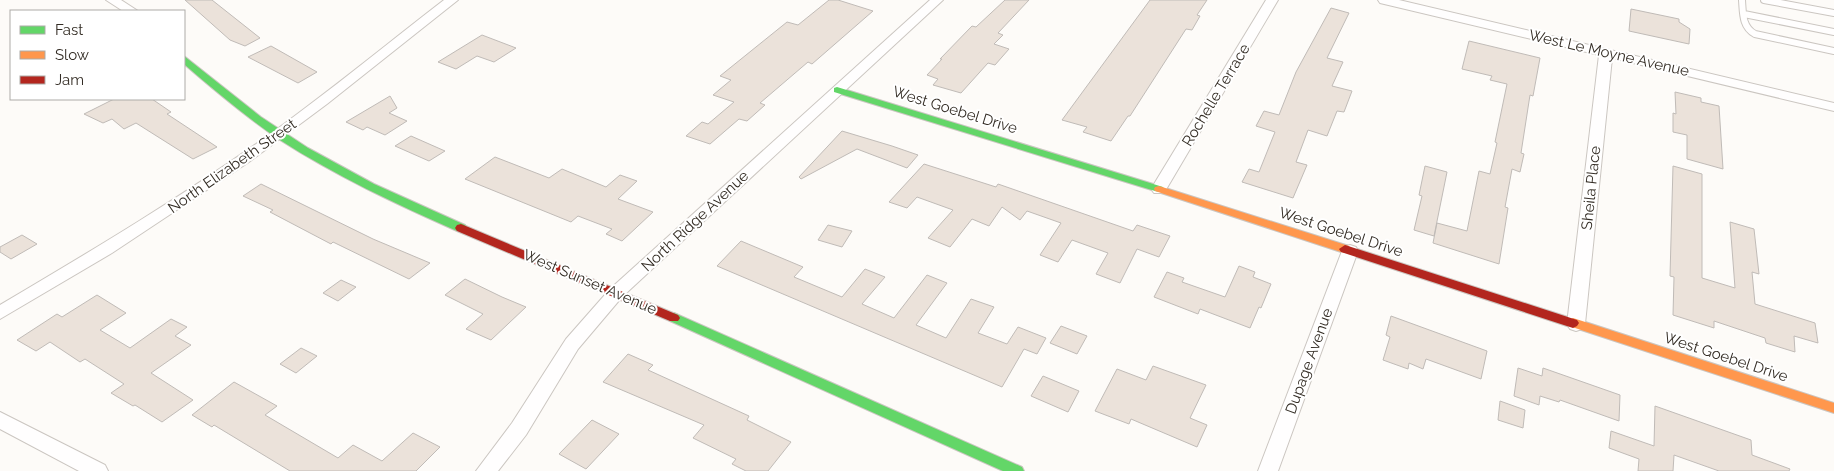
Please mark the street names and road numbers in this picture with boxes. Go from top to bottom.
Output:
street label: West Le Moyne Avenue [1527,26,1691,80]
street label: Rochelle Terrace [1178,40,1254,150]
street label: West Goebel Drive [891,82,1020,138]
street label: North Elizabeth Street [164,115,300,217]
street label: Sheila Place [1578,145,1604,231]
street label: North Ridge Avenue [638,167,752,275]
street label: West Goebel Drive [1277,203,1405,261]
street label: West Sunset Avenue [521,246,660,318]
street label: Dupage Avenue [1282,306,1337,416]
street label: West Goebel Drive [1662,328,1790,386]

